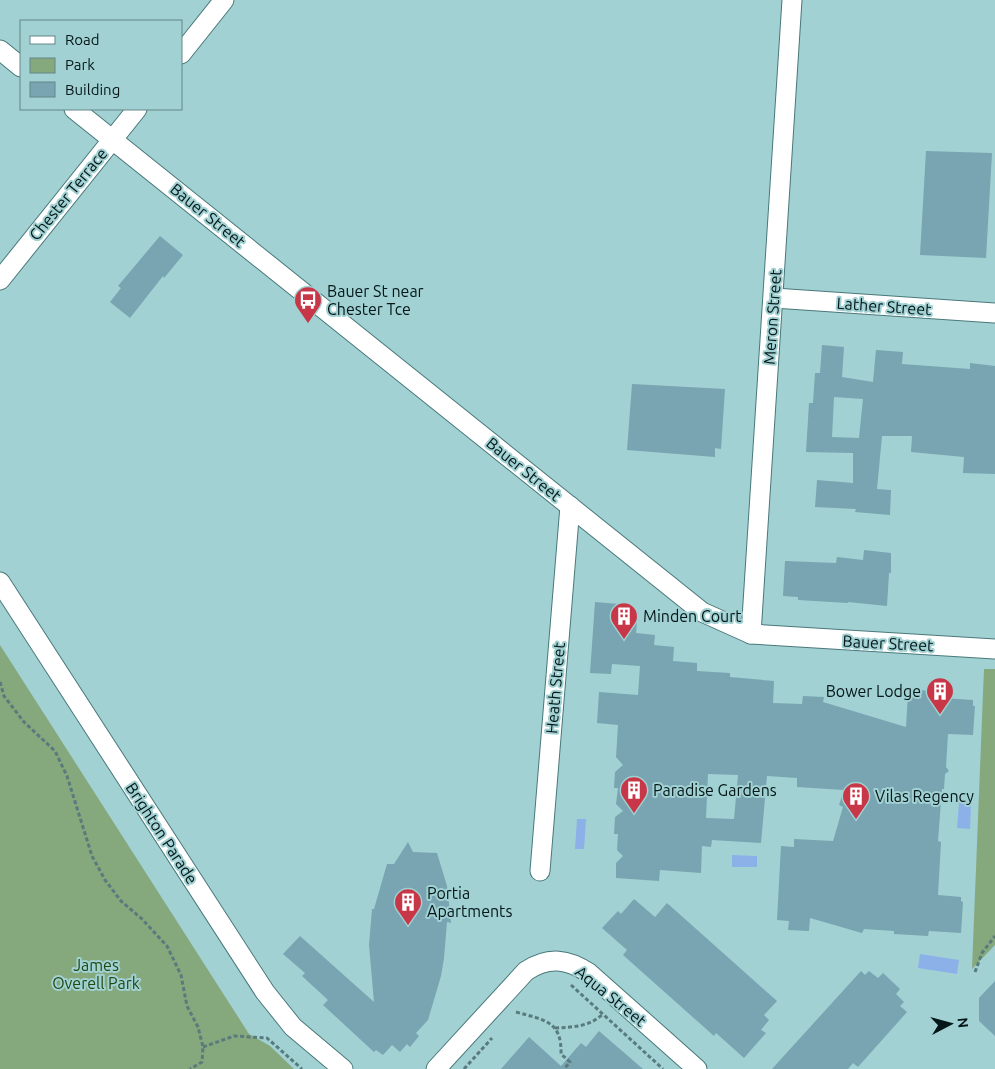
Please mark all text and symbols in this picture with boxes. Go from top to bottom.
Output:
legend [20,20,182,110]
text: Road [65,31,100,48]
text: Park [65,56,95,73]
text: Building [65,81,120,98]
street label: Chester Terrace [25,144,111,244]
street label: Bauer Street [167,179,249,251]
street label: Meron Street [760,268,784,365]
place label: Bauer St near Chester Tce [327,282,424,318]
bus stop icon: Bauer St near Chester Tce [293,285,323,324]
street label: Lather Street [836,294,933,318]
street label: Bauer Street [483,433,565,505]
building icon: Minden Court [609,601,639,640]
place label: Minden Court [643,607,742,625]
street label: Bauer Street [842,632,934,654]
street label: Heath Street [542,641,568,735]
building icon: Bower Lodge [925,676,955,715]
place label: Bower Lodge [826,682,921,700]
building icon: Paradise Gardens [619,775,649,814]
street label: Brighton Parade [123,779,201,887]
place label: Paradise Gardens [653,781,777,799]
building icon: Vilas Regency [841,781,871,820]
place label: Vilas Regency [875,787,974,805]
place label: Portia Apartments [427,884,512,920]
building icon: Portia Apartments [393,887,423,926]
park label: James Overell Park [52,956,140,992]
street label: Aqua Street [572,962,650,1030]
north arrow [925,999,975,1049]
text: N [954,1017,971,1029]

